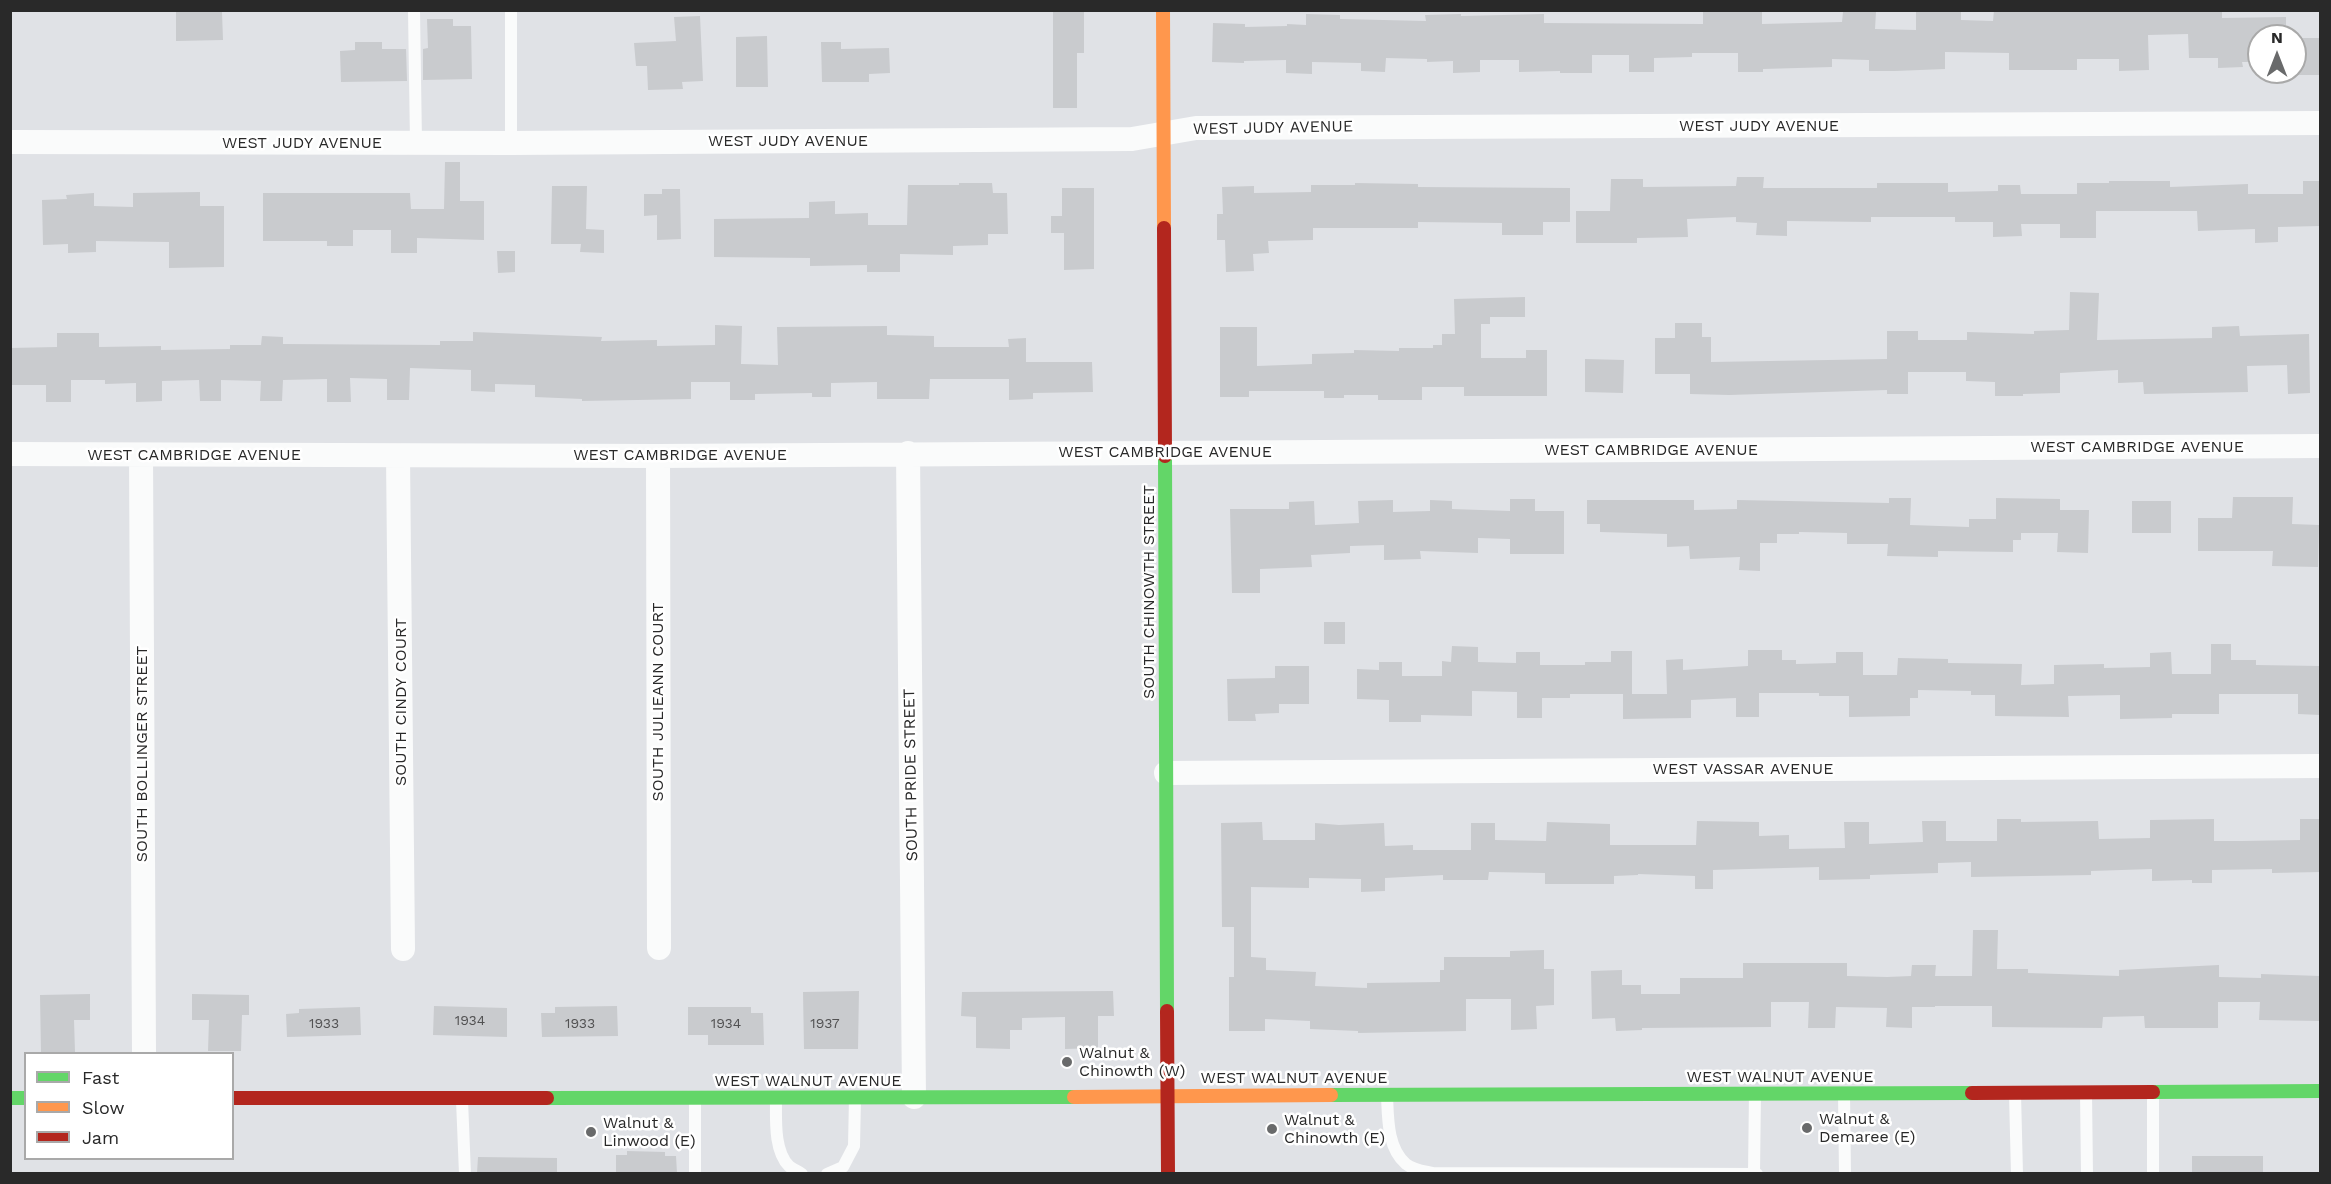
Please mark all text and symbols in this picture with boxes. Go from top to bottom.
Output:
north arrow [2247,24,2307,84]
text: N [2271,28,2283,47]
street label: WEST JUDY AVENUE [1679,116,1839,136]
street label: WEST JUDY AVENUE [1193,117,1353,139]
street label: WEST JUDY AVENUE [708,131,868,151]
street label: WEST JUDY AVENUE [222,133,382,153]
street label: WEST CAMBRIDGE AVENUE [2030,437,2244,457]
street label: WEST CAMBRIDGE AVENUE [1544,440,1758,460]
street label: WEST CAMBRIDGE AVENUE [1058,442,1272,462]
street label: WEST CAMBRIDGE AVENUE [87,445,301,465]
street label: WEST CAMBRIDGE AVENUE [573,445,787,465]
street label: SOUTH CHINOWTH STREET [1139,485,1159,699]
street label: SOUTH JULIEANN COURT [648,602,668,802]
street label: SOUTH CINDY COURT [391,618,411,786]
street label: SOUTH BOLLINGER STREET [132,646,152,862]
street label: SOUTH PRIDE STREET [900,688,922,862]
street label: WEST VASSAR AVENUE [1653,759,1833,779]
house number: 1934 [455,1013,485,1029]
house number: 1933 [309,1016,339,1032]
house number: 1933 [565,1016,595,1032]
house number: 1934 [711,1016,741,1032]
house number: 1937 [810,1016,840,1032]
place label: Walnut & Chinowth (W) [1079,1043,1185,1081]
legend [24,1052,234,1160]
marker: Walnut & Chinowth (W) [1060,1055,1074,1069]
text: Fast [82,1067,119,1088]
street label: WEST WALNUT AVENUE [1687,1067,1873,1087]
street label: WEST WALNUT AVENUE [1201,1068,1387,1088]
street label: WEST WALNUT AVENUE [715,1071,901,1091]
text: Slow [82,1097,125,1118]
place label: Walnut & Demaree (E) [1819,1109,1915,1147]
place label: Walnut & Chinowth (E) [1284,1110,1385,1148]
place label: Walnut & Linwood (E) [603,1113,696,1151]
marker: Walnut & Demaree (E) [1800,1121,1814,1135]
marker: Walnut & Chinowth (E) [1265,1122,1279,1136]
marker: Walnut & Linwood (E) [584,1125,598,1139]
text: Jam [82,1127,119,1148]

